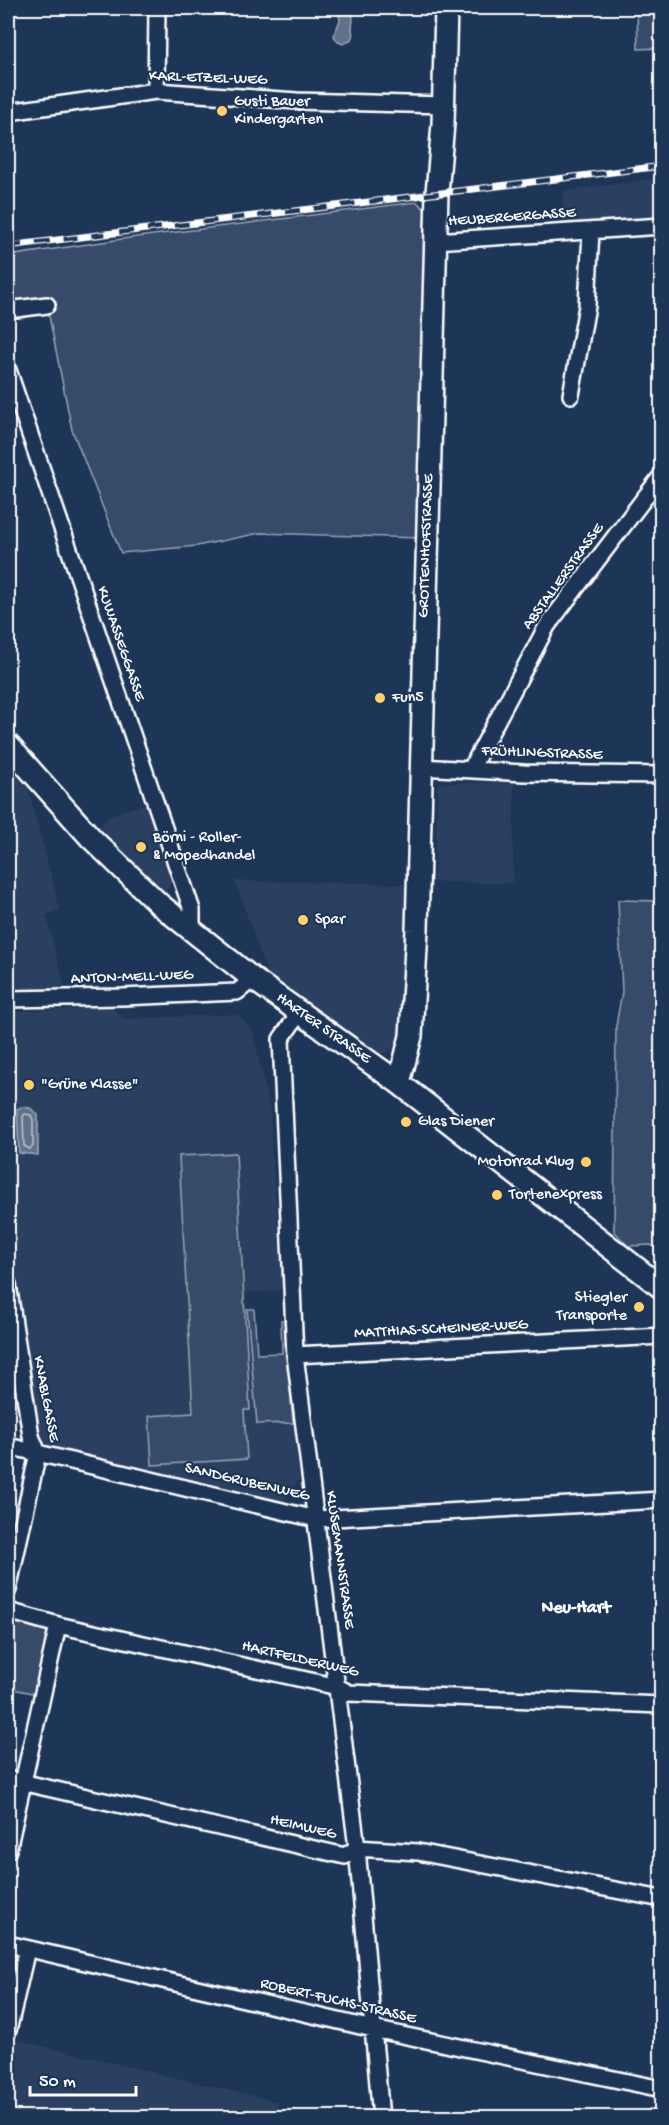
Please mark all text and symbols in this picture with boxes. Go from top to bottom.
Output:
street label: KARL-ETZEL-WEG [148,67,268,91]
place label: Gusti Bauer Kindergarten [234,93,324,130]
marker: Gusti Bauer Kindergarten [215,104,229,118]
street label: HEUBERGERGASSE [448,204,577,232]
street label: GROTTENHOFSTRASSE [415,473,439,618]
street label: ABSTALLERSTRASSE [519,519,610,634]
street label: KUWASSEGGASSE [91,584,149,705]
place label: Fun5 [391,689,424,708]
marker: Fun5 [373,691,387,705]
street label: FRÜHLINGSTRASSE [480,742,604,766]
place label: Börni - Roller- & Mopedhandel [152,829,255,866]
marker: Börni - Roller- & Mopedhandel [134,840,148,854]
place label: Spar [315,911,346,930]
marker: Spar [296,913,310,927]
street label: ANTON-MELL-WEG [70,966,195,990]
street label: HARTER STRASSE [272,989,375,1069]
place label: "Grüne Klasse" [41,1076,138,1095]
marker: "Grüne Klasse" [22,1078,36,1092]
place label: Glas Diener [418,1113,495,1132]
marker: Glas Diener [399,1115,413,1129]
place label: Motorrad Klug [477,1153,574,1172]
marker: Motorrad Klug [579,1155,593,1169]
place label: Tortenexpress [508,1186,603,1205]
marker: Tortenexpress [490,1188,504,1202]
place label: Stiegler Transporte [555,1289,628,1326]
marker: Stiegler Transporte [632,1300,646,1314]
street label: MATTHIAS-SCHEINER-WEG [354,1316,529,1344]
street label: KNABLGASSE [27,1354,63,1445]
street label: SANDGRUBENWEG [183,1459,312,1507]
street label: KLUSEMANNSTRASSE [320,1490,358,1631]
district label: Neu-Hart [541,1598,612,1619]
street label: HARTFELDERWEG [240,1637,361,1683]
street label: HEIMWEG [268,1811,339,1845]
street label: ROBERT-FUCHS-STRASSE [258,1975,419,2029]
scale bar [30,2059,136,2097]
text: 50 m [39,2072,76,2093]

